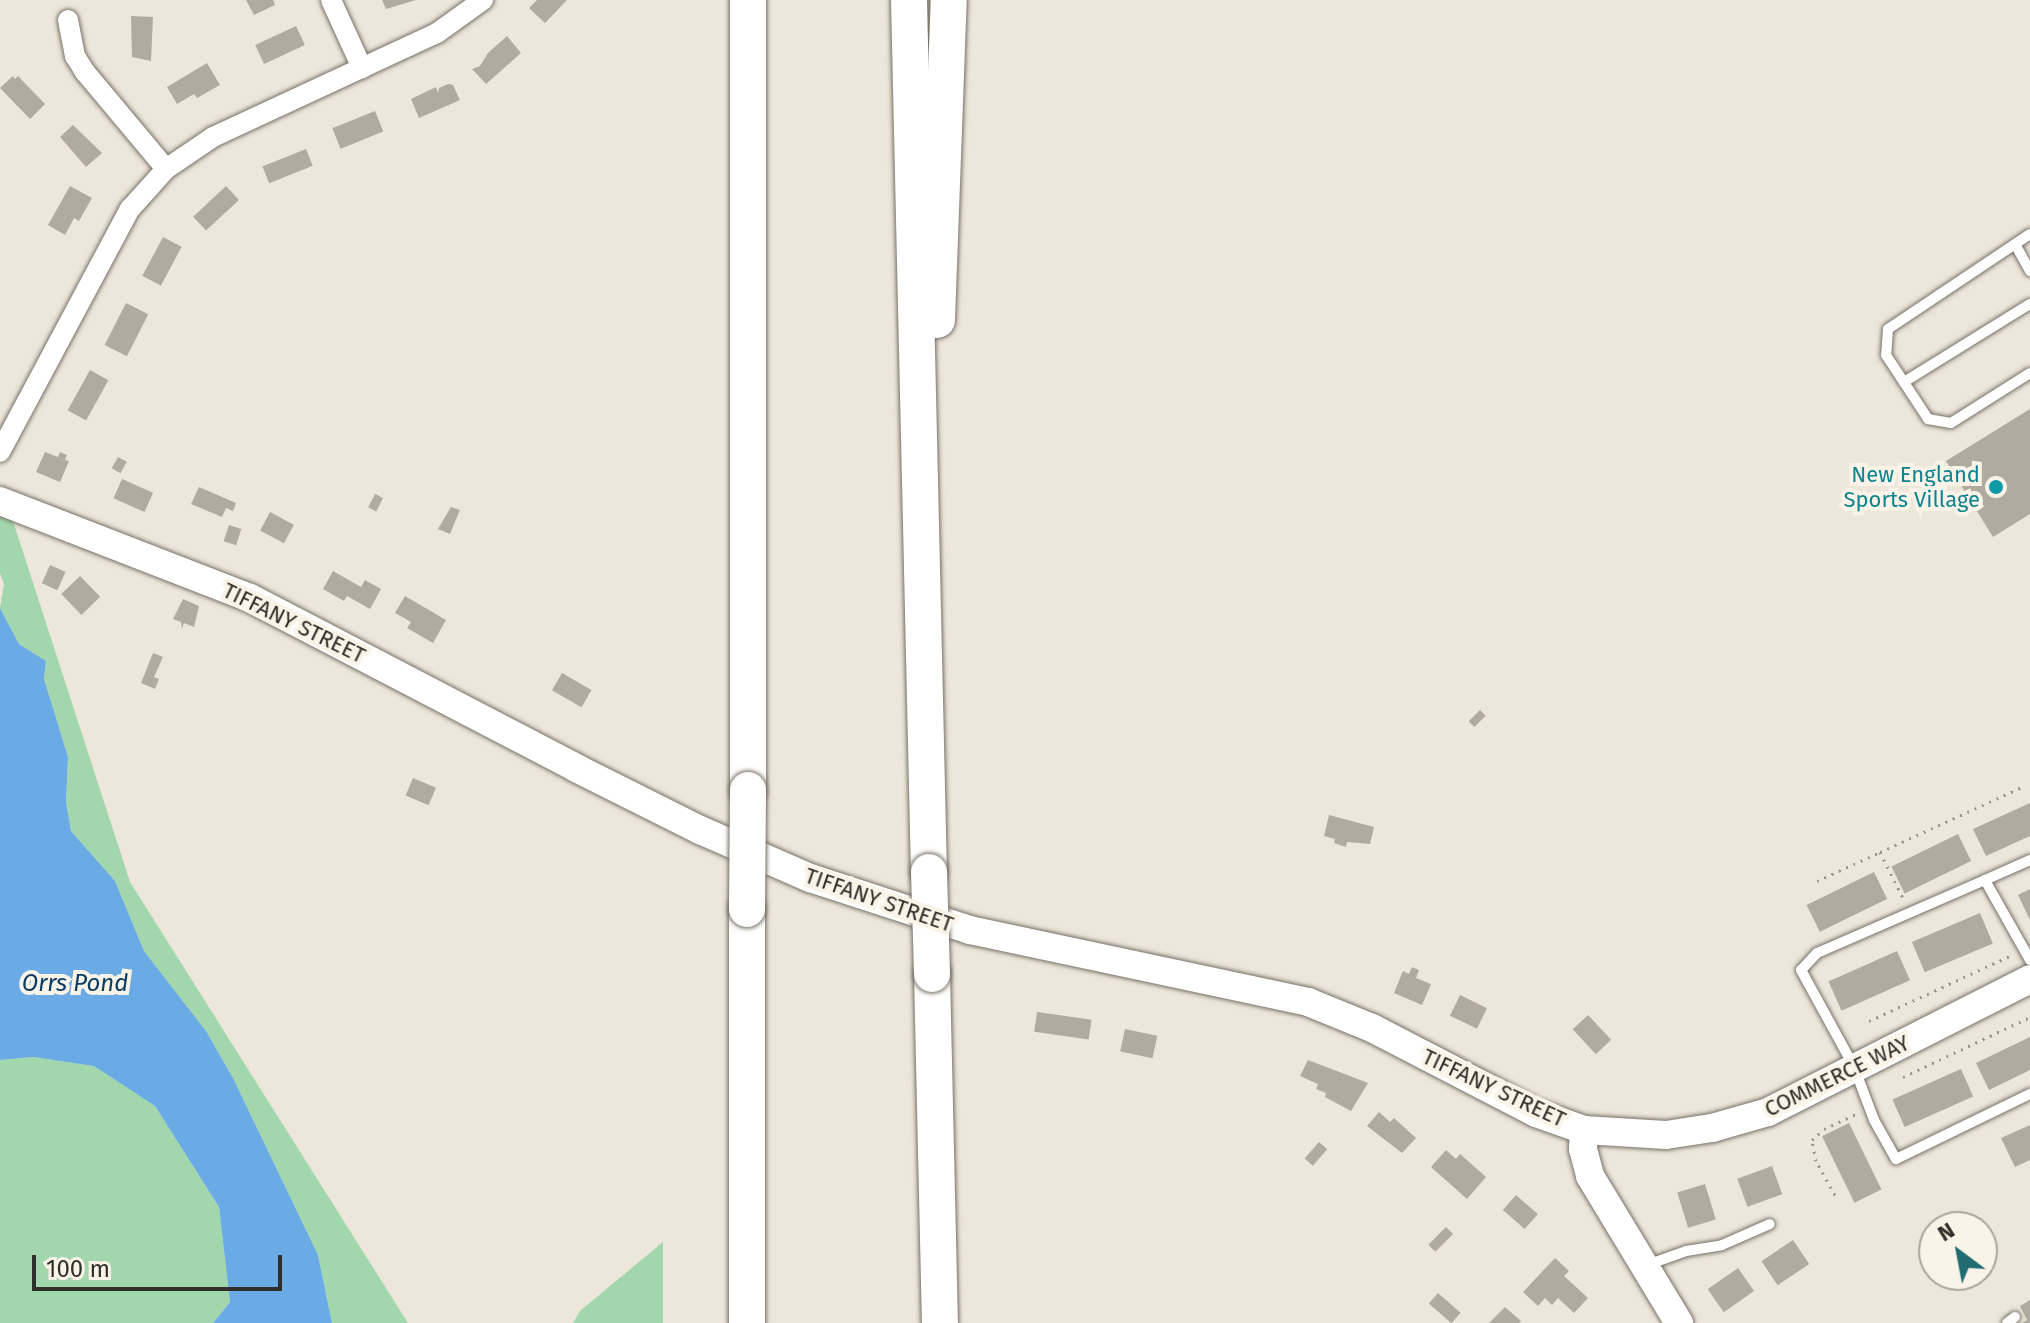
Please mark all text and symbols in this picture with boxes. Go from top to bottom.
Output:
place label: New England Sports Village [1844,461,1980,512]
marker: New England Sports Village [1987,478,2005,496]
street label: TIFFANY STREET [219,577,369,669]
street label: TIFFANY STREET [801,862,957,938]
water label: Orrs Pond [22,970,128,998]
street label: COMMERCE WAY [1760,1030,1914,1122]
street label: TIFFANY STREET [1418,1043,1570,1133]
north arrow [1918,1211,1998,1291]
text: N [1933,1217,1959,1247]
scale bar [36,1239,286,1289]
text: 100 m [46,1255,110,1283]

